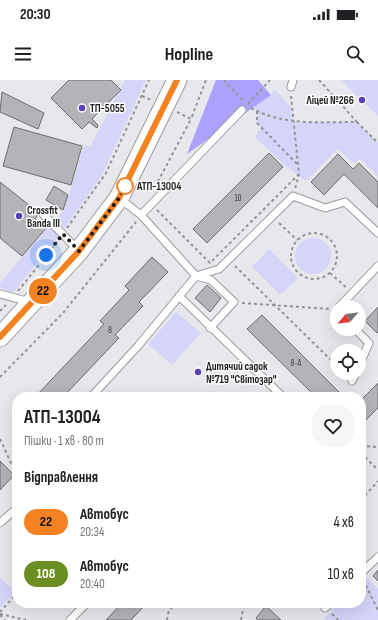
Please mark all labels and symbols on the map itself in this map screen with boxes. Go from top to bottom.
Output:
place label: Ліцей №266 [306,94,354,107]
marker: Ліцей №266 [357,95,367,105]
place label: ТП-5055 [90,102,125,115]
marker: ТП-5055 [77,103,87,113]
marker: АТП-13004 [116,177,134,195]
place label: АТП-13004 [136,180,181,193]
house number: 10 [234,193,242,204]
place label: Crossfit Banda III [27,204,60,230]
marker: Crossfit Banda III [14,211,24,221]
your location [36,245,56,265]
line badge: 22 [25,278,61,304]
north arrow [330,300,366,336]
house number: 8 [108,325,112,336]
house number: 8-А [291,358,302,369]
place label: Дитячий садок №719 "Світозар" [206,360,277,386]
marker: Дитячий садок №719 "Світозар" [193,367,203,377]

